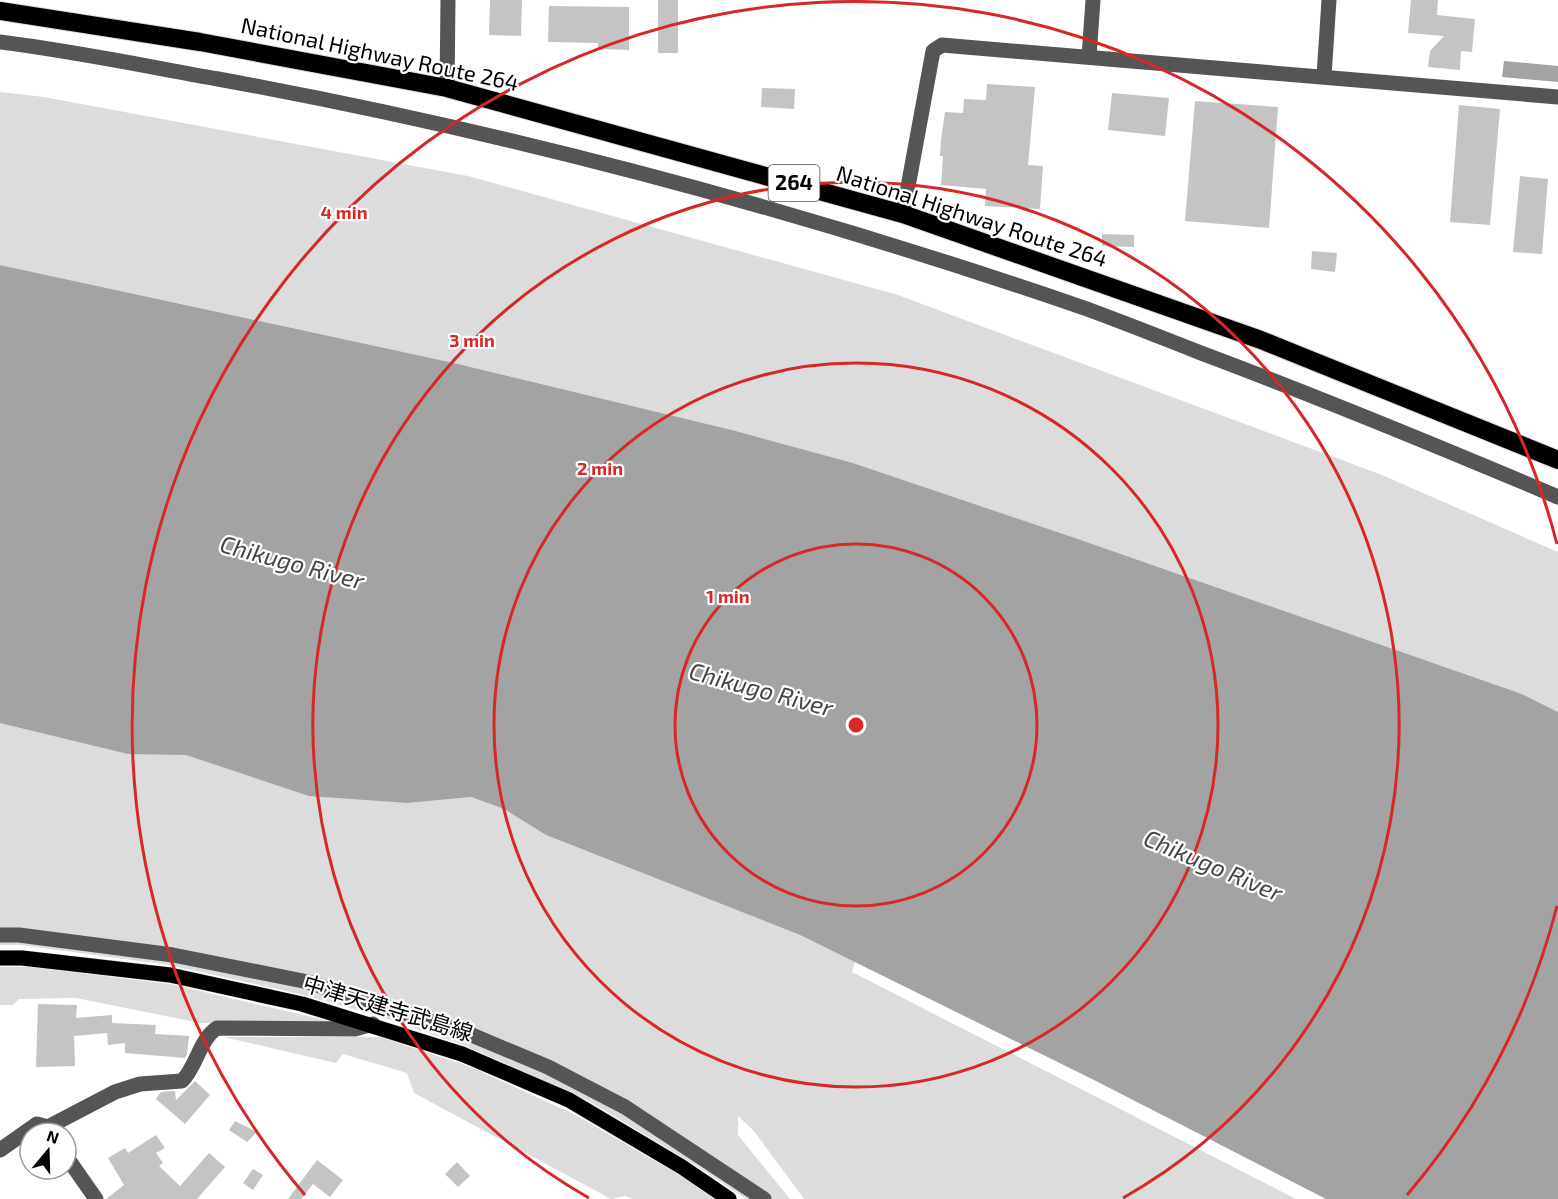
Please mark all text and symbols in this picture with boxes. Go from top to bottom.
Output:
street label: National Highway Route 264 [239,11,521,95]
street label: National Highway Route 264 [834,159,1111,271]
road number: 264 [768,165,820,201]
text: 4 min [321,201,368,223]
text: 3 min [449,329,495,351]
text: 2 min [577,457,623,479]
water label: Chikugo River [217,528,368,595]
text: 1 min [706,585,750,607]
water label: Chikugo River [686,655,837,722]
centre of rings [846,715,866,735]
water label: Chikugo River [1140,822,1288,907]
street label: 中津天建寺武島線 [300,969,476,1045]
north arrow [18,1121,78,1181]
text: N [44,1125,62,1147]

